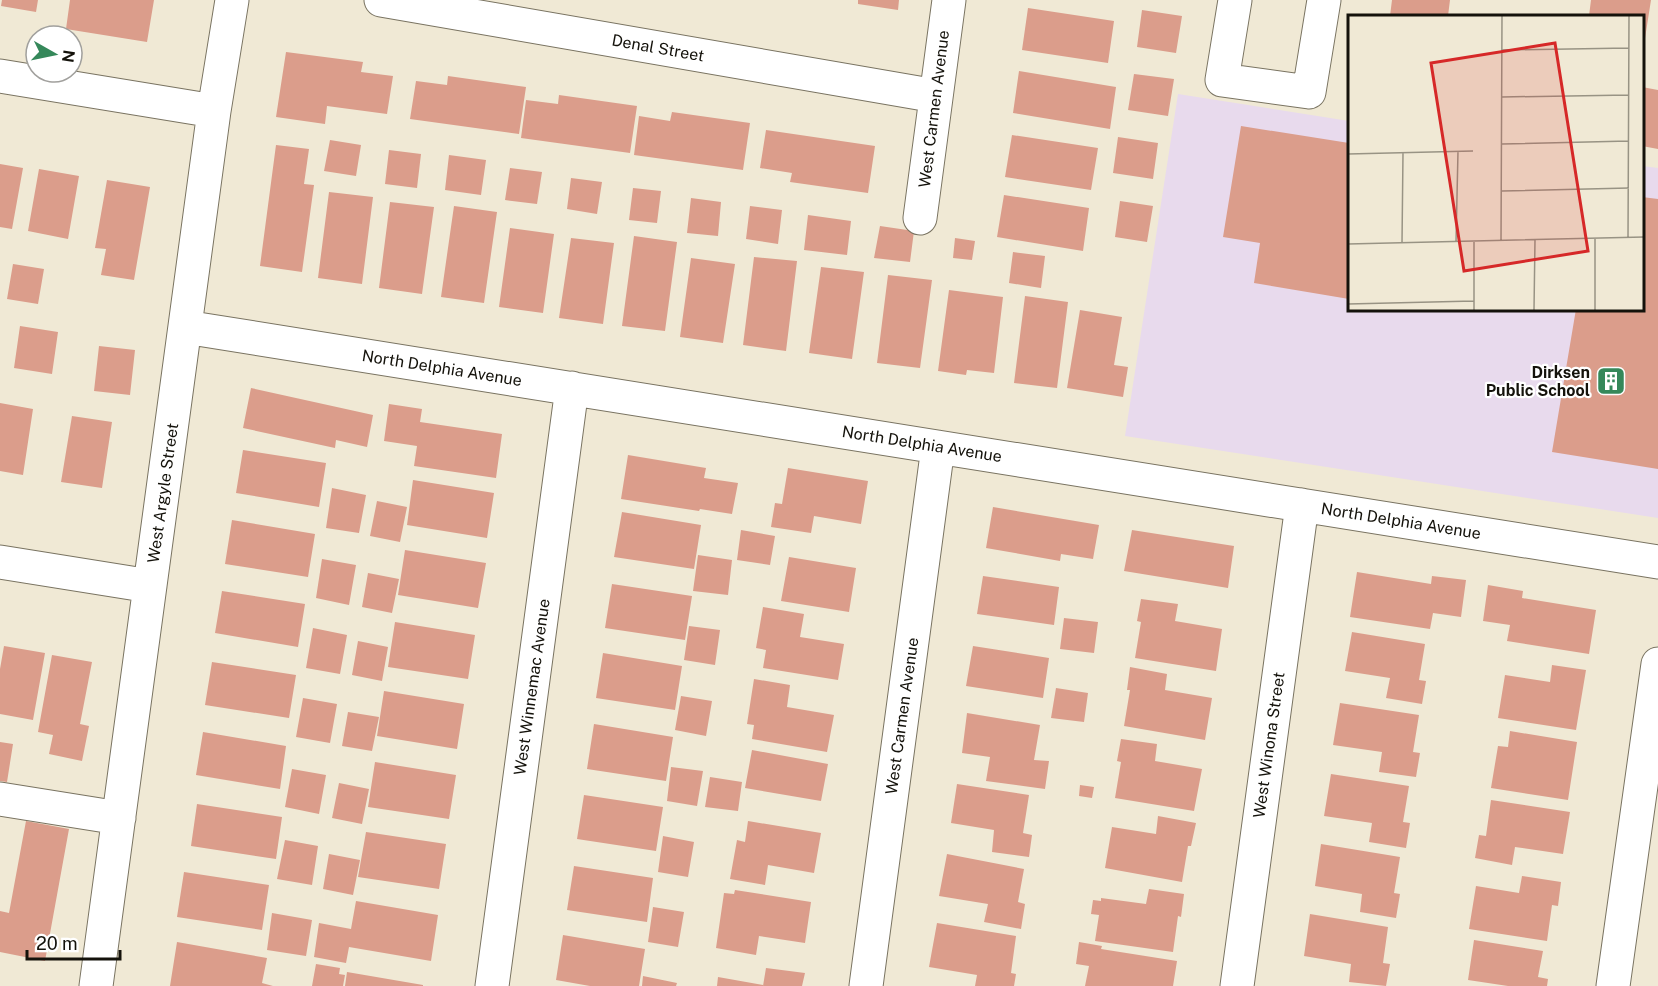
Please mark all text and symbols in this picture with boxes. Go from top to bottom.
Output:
inset map [1348,15,1643,310]
north arrow [24,24,84,84]
street label: West Carmen Avenue [915,29,953,189]
street label: Denal Street [610,31,706,65]
text: N [58,49,79,64]
street label: North Delphia Avenue [361,346,523,390]
place label: Dirksen Public School [1486,363,1590,400]
building icon: Dirksen Public School [1595,365,1627,397]
street label: West Argyle Street [144,422,182,564]
street label: North Delphia Avenue [841,422,1003,466]
street label: North Delphia Avenue [1320,499,1482,543]
street label: West Winnemac Avenue [510,597,554,777]
street label: West Carmen Avenue [882,636,922,796]
street label: West Winona Street [1249,671,1289,819]
scale bar [27,923,120,961]
text: 20 m [36,933,78,954]

